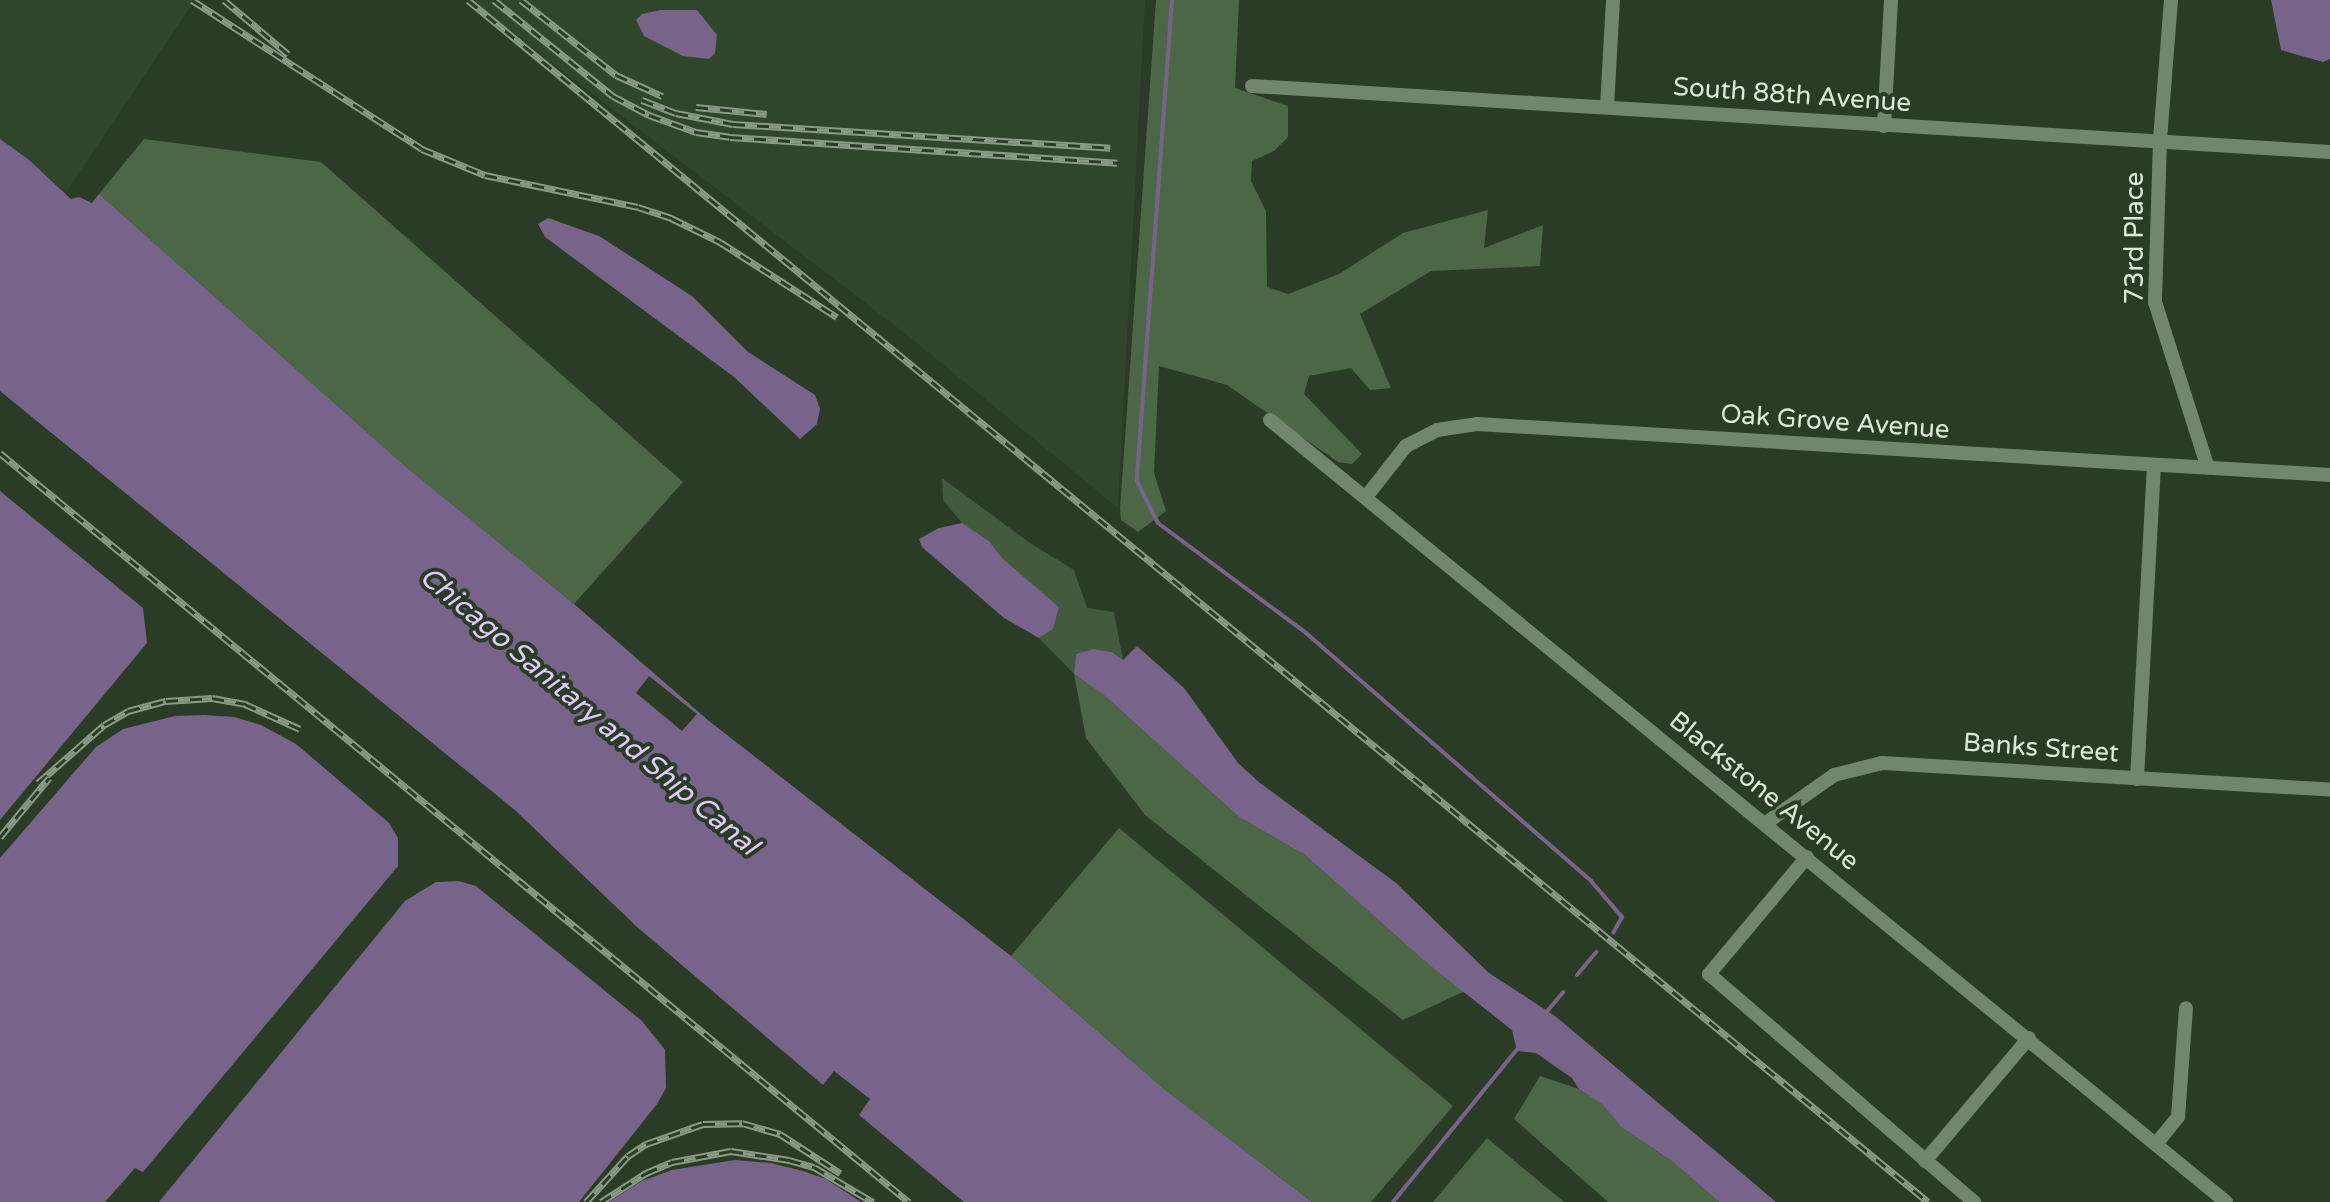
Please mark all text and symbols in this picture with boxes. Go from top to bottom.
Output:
street label: South 88th Avenue [1672,71,1912,119]
street label: 73rd Place [2119,172,2151,304]
street label: Oak Grove Avenue [1719,398,1951,446]
water label: Chicago Sanitary and Ship Canal [413,560,765,862]
street label: Blackstone Avenue [1663,705,1865,877]
street label: Banks Street [1962,727,2120,769]

